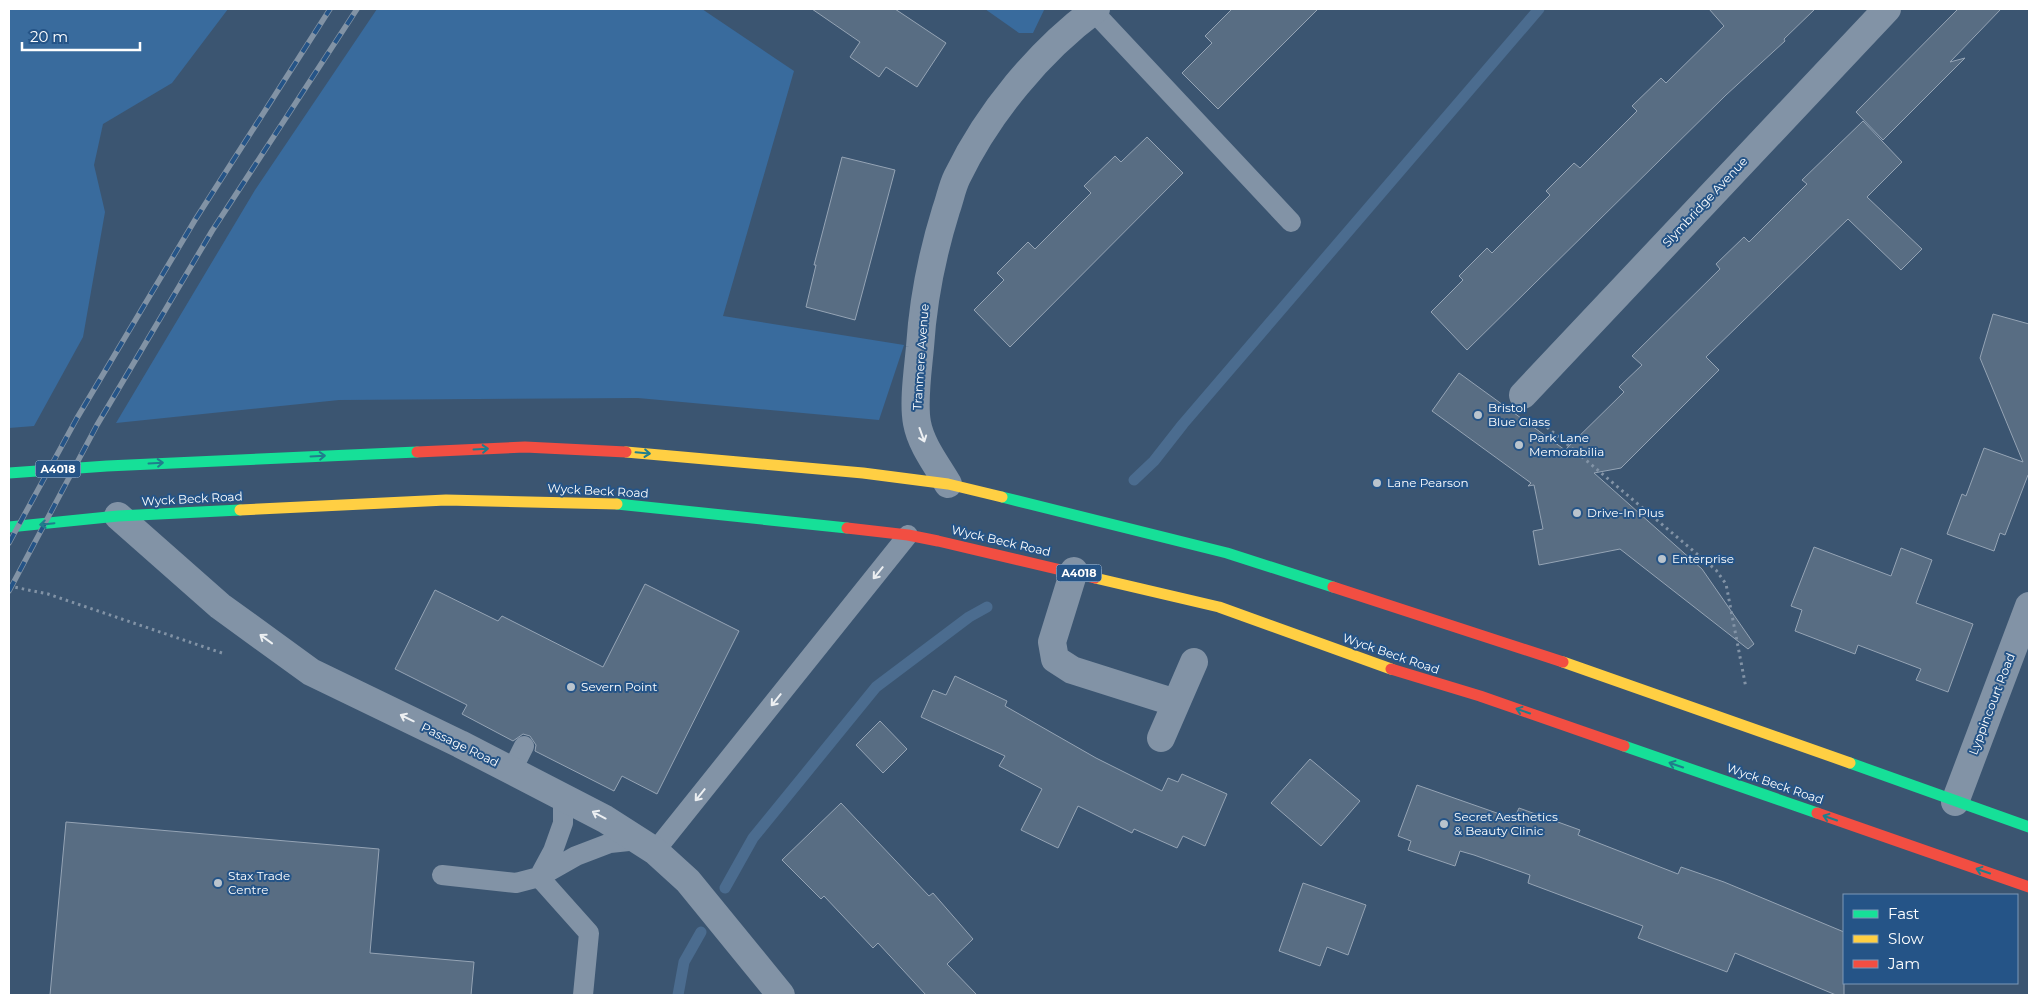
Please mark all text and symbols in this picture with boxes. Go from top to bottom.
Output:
scale bar [22,20,140,52]
text: 20 m [30,27,68,46]
street label: Slymbridge Avenue [1659,153,1750,250]
street label: Tranmere Avenue [909,303,932,411]
place label: Bristol Blue Glass [1488,400,1550,429]
marker: Bristol Blue Glass [1472,409,1484,421]
one-way arrow [918,427,927,443]
place label: Park Lane Memorabilia [1529,430,1604,459]
marker: Park Lane Memorabilia [1513,439,1525,451]
one-way arrow [472,444,488,454]
one-way arrow [635,448,651,458]
one-way arrow [310,452,326,461]
one-way arrow [148,459,164,468]
road number: A4018 [36,460,80,478]
place label: Lane Pearson [1387,475,1469,490]
marker: Lane Pearson [1371,477,1383,489]
street label: Wyck Beck Road [547,480,649,501]
street label: Wyck Beck Road [141,488,243,509]
place label: Drive-In Plus [1587,505,1664,520]
marker: Drive-In Plus [1571,507,1583,519]
one-way arrow [39,519,55,528]
street label: Wyck Beck Road [950,522,1052,559]
place label: Enterprise [1672,551,1734,566]
marker: Enterprise [1656,553,1668,565]
road number: A4018 [1056,564,1102,582]
one-way arrow [872,567,883,580]
street label: Wyck Beck Road [1341,630,1441,677]
one-way arrow [259,634,273,644]
street label: Lyppincourt Road [1965,651,2018,757]
place label: Severn Point [581,679,657,694]
marker: Severn Point [565,681,577,693]
one-way arrow [770,693,781,706]
one-way arrow [1515,706,1531,715]
one-way arrow [400,713,415,723]
street label: Passage Road [419,719,501,770]
one-way arrow [1668,759,1684,769]
street label: Wyck Beck Road [1725,760,1825,807]
one-way arrow [694,788,705,801]
place label: Secret Aesthetics & Beauty Clinic [1454,809,1558,838]
one-way arrow [592,810,607,820]
one-way arrow [1822,813,1838,822]
marker: Secret Aesthetics & Beauty Clinic [1438,818,1450,830]
one-way arrow [1976,866,1991,875]
place label: Stax Trade Centre [228,868,290,897]
marker: Stax Trade Centre [212,877,224,889]
legend [1843,894,2018,984]
text: Fast [1888,904,1919,923]
text: Slow [1888,929,1924,948]
text: Jam [1887,954,1920,973]

